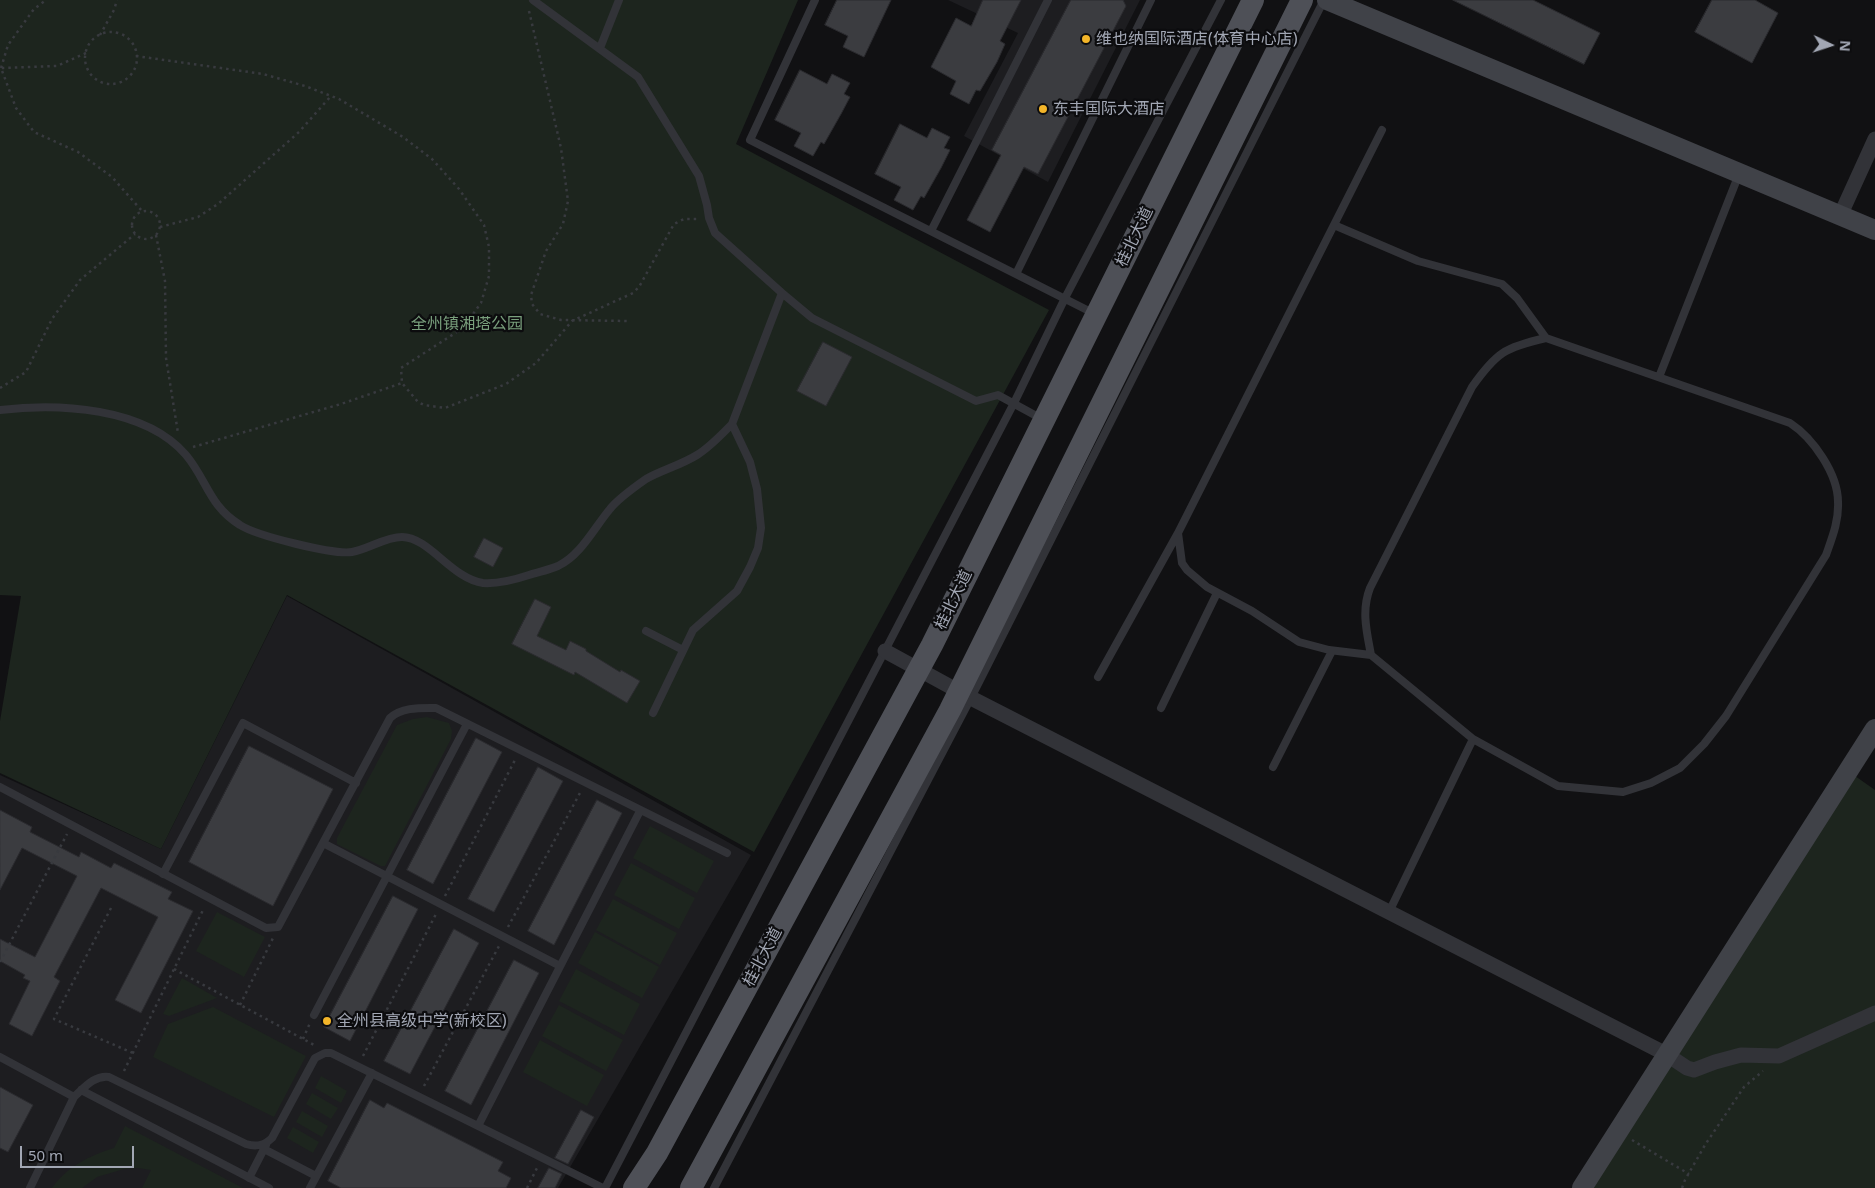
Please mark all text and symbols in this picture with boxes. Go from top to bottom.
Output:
north arrow [1805,20,1855,70]
place label: 维也纳国际酒店(体育中心店) [1096,29,1298,49]
marker: 维也纳国际酒店(体育中心店) [1080,33,1092,45]
text: N [1836,40,1855,52]
place label: 东丰国际大酒店 [1053,99,1165,119]
marker: 东丰国际大酒店 [1037,103,1049,115]
street label: 桂北大道 [1112,204,1158,270]
park label: 全州镇湘塔公园 [411,314,523,334]
street label: 桂北大道 [931,567,977,633]
street label: 桂北大道 [740,924,786,990]
place label: 全州县高级中学(新校区) [337,1011,507,1031]
marker: 全州县高级中学(新校区) [321,1015,333,1027]
scale bar [22,1136,136,1168]
text: 50 m [28,1145,63,1165]

